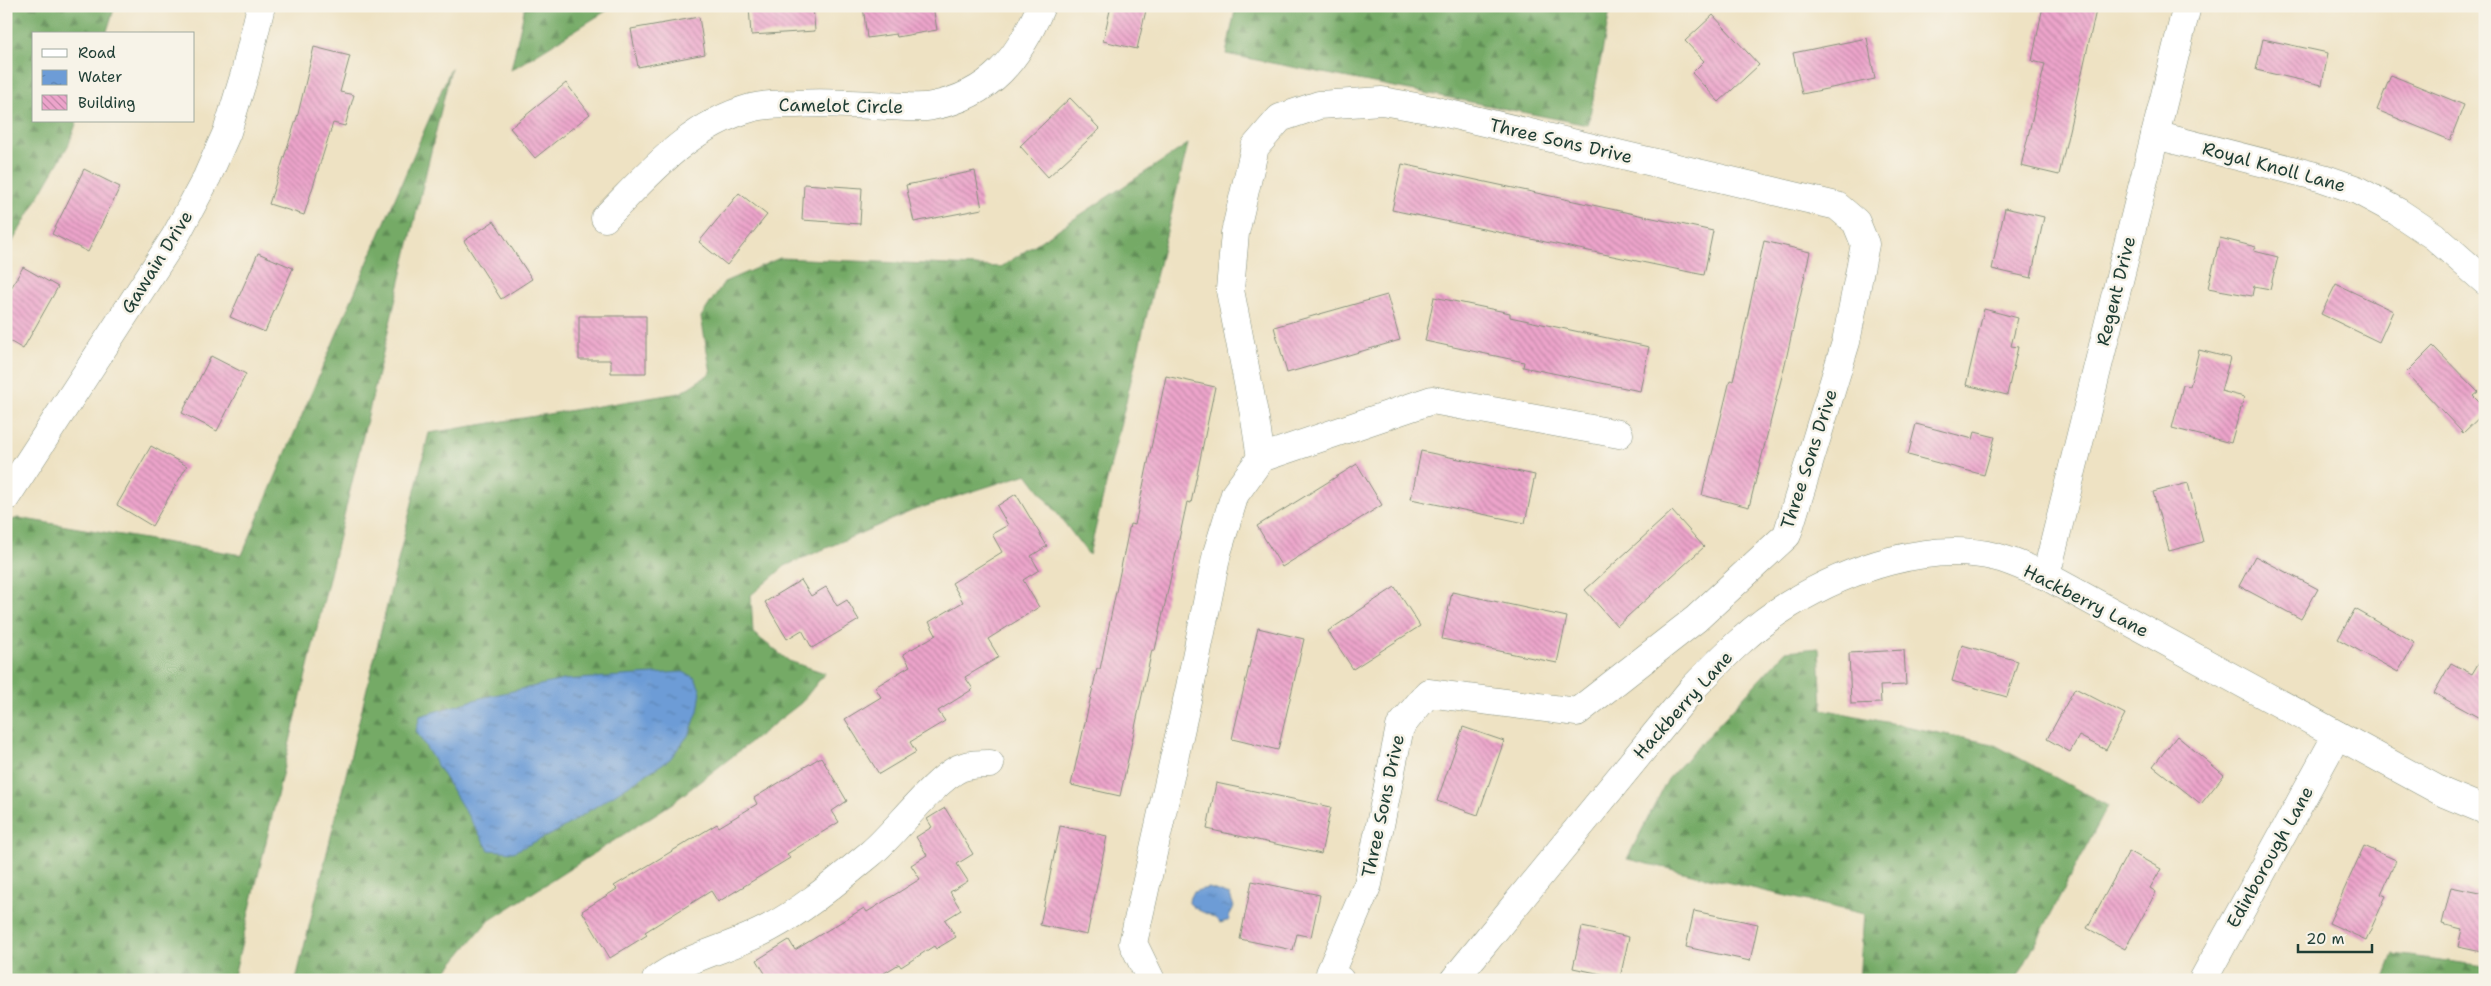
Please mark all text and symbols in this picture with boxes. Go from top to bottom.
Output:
legend [32,32,195,122]
text: Road [78,43,116,63]
text: Water [78,67,122,87]
text: Building [78,93,135,113]
street label: Camelot Circle [778,93,904,119]
street label: Three Sons Drive [1487,113,1635,169]
street label: Royal Knoll Lane [2200,136,2348,198]
street label: Gawain Drive [116,206,198,318]
street label: Regent Drive [2091,234,2141,348]
street label: Three Sons Drive [1775,386,1843,532]
street label: Hackberry Lane [2019,559,2153,643]
street label: Hackberry Lane [1628,646,1738,764]
street label: Three Sons Drive [1356,732,1410,880]
street label: Edinborough Lane [2221,782,2319,932]
scale bar [2298,921,2372,953]
text: 20 m [2306,929,2345,949]

